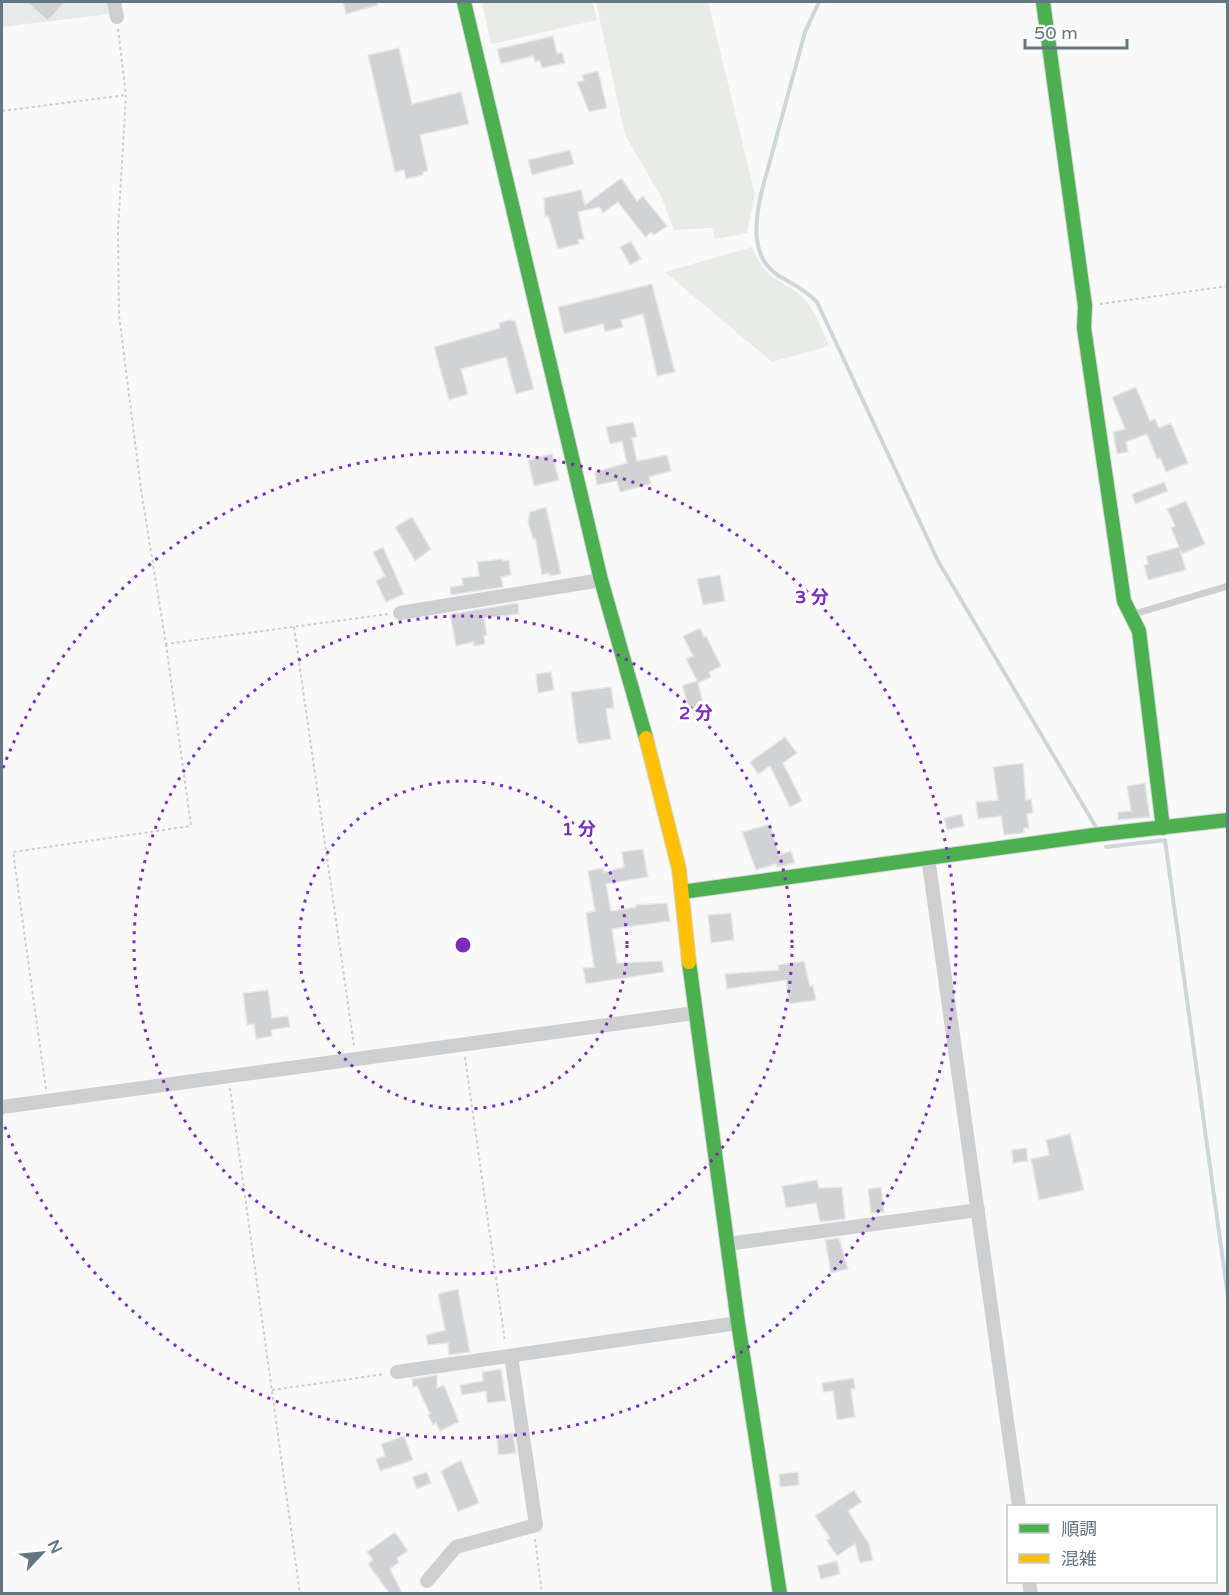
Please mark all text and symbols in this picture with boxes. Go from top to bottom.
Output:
scale bar [1025,12,1127,50]
text: 50 m [1034,22,1078,44]
text: 3 分 [795,586,829,608]
text: 2 分 [679,702,713,724]
text: 1 分 [562,818,596,840]
centre of rings [453,935,473,955]
legend [1007,1505,1217,1583]
text: 順調 [1061,1518,1097,1540]
north arrow [12,1523,72,1583]
text: N [43,1537,66,1557]
text: 混雑 [1061,1548,1097,1570]

